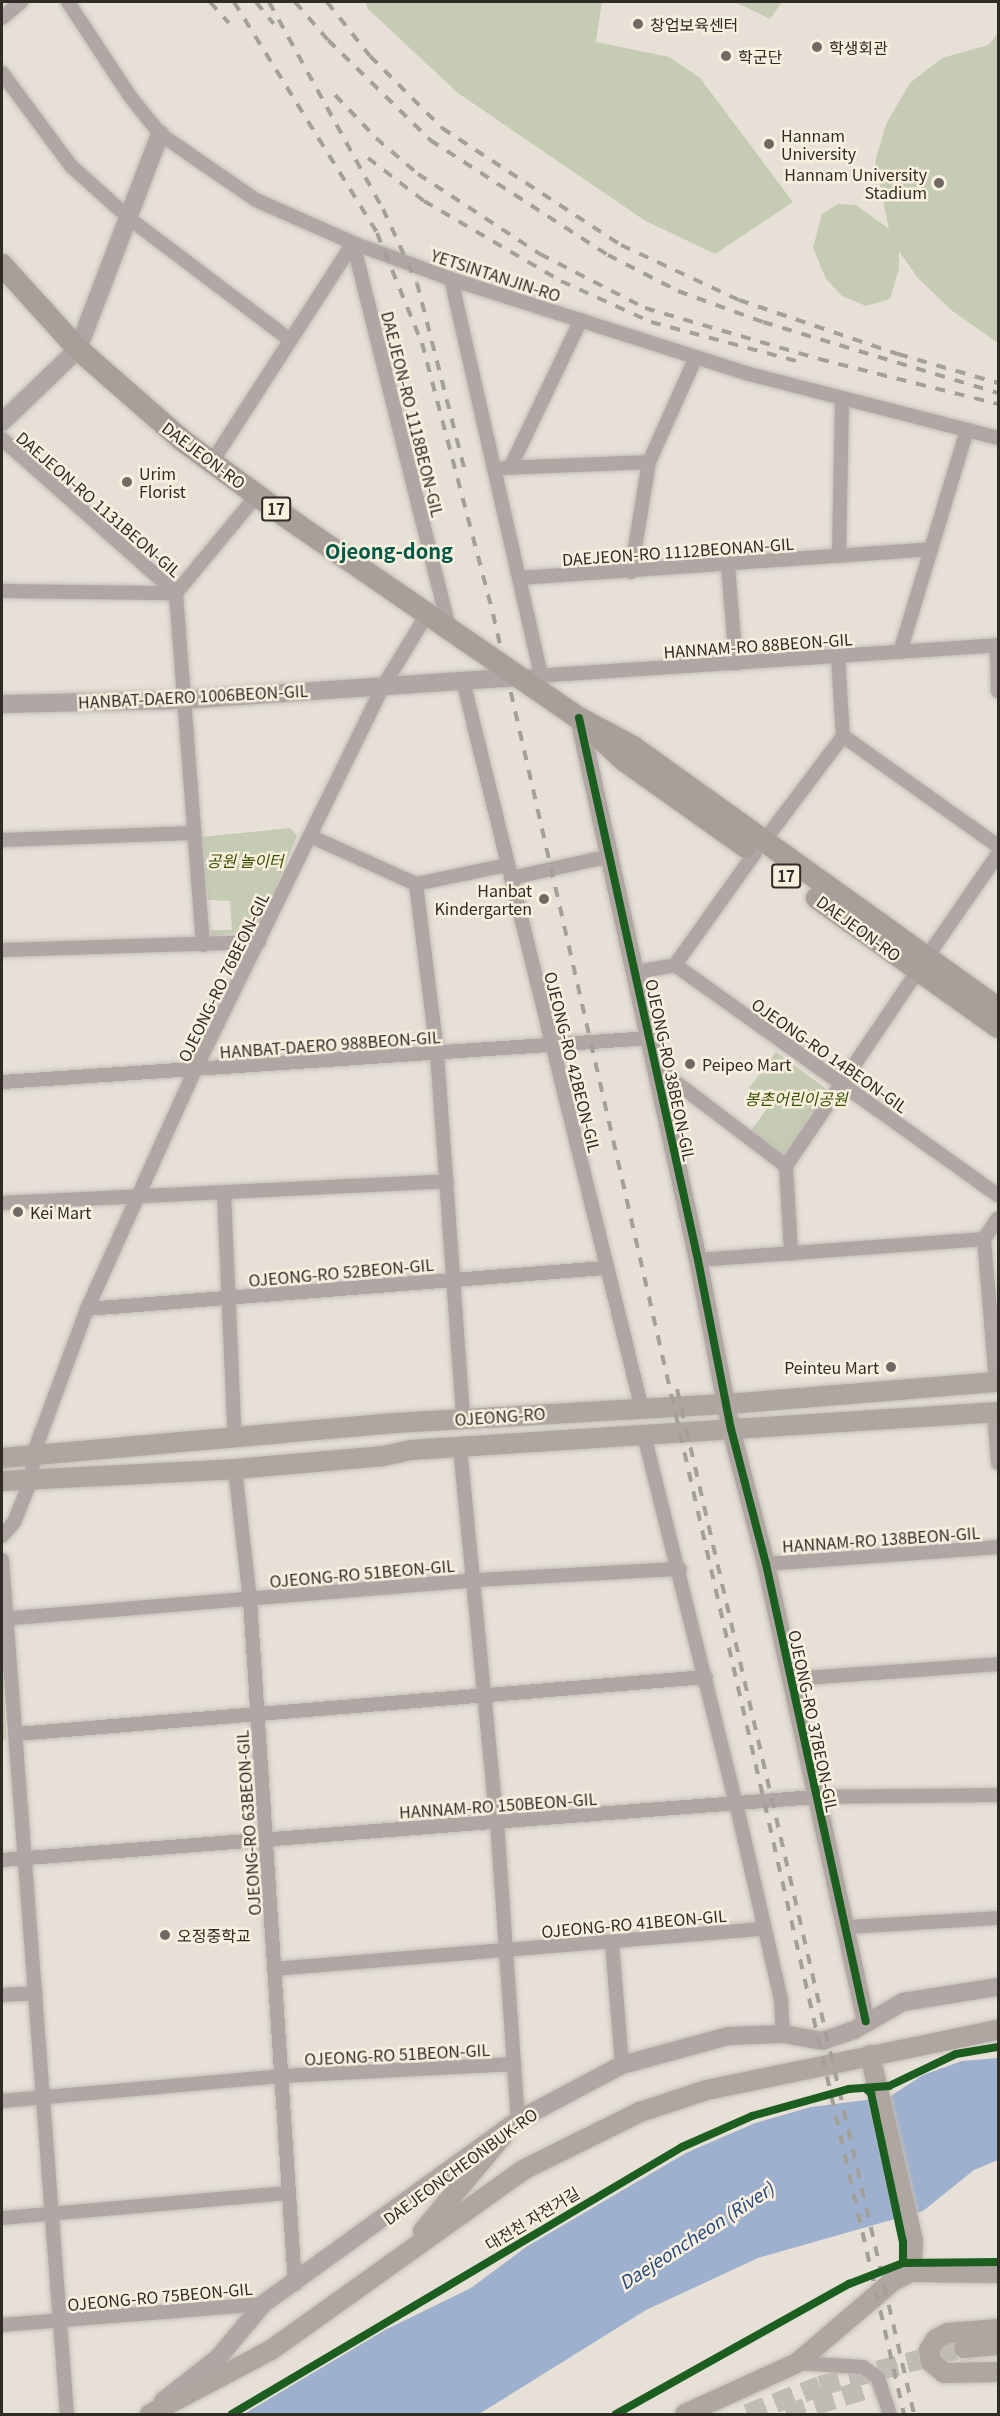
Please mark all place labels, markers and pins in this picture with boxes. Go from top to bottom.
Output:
place label: 창업보육센터 [650,14,738,34]
marker: 창업보육센터 [631,17,645,31]
place label: 학생회관 [829,37,888,57]
marker: 학생회관 [810,40,824,54]
place label: 학군단 [738,46,782,66]
marker: 학군단 [719,49,733,63]
place label: Hannam University [781,125,856,163]
marker: Hannam University [762,137,776,151]
place label: Hannam University Stadium [784,164,927,202]
marker: Hannam University Stadium [932,176,946,190]
place label: Urim Florist [139,463,186,501]
marker: Urim Florist [120,475,134,489]
place label: Hanbat Kindergarten [434,880,532,918]
marker: Hanbat Kindergarten [537,892,551,906]
place label: Peipeo Mart [702,1054,791,1074]
marker: Peipeo Mart [683,1057,697,1071]
place label: Kei Mart [30,1202,91,1222]
marker: Kei Mart [11,1205,25,1219]
place label: Peinteu Mart [784,1357,879,1377]
marker: Peinteu Mart [884,1360,898,1374]
place label: 오정중학교 [177,1925,251,1945]
marker: 오정중학교 [158,1928,172,1942]

